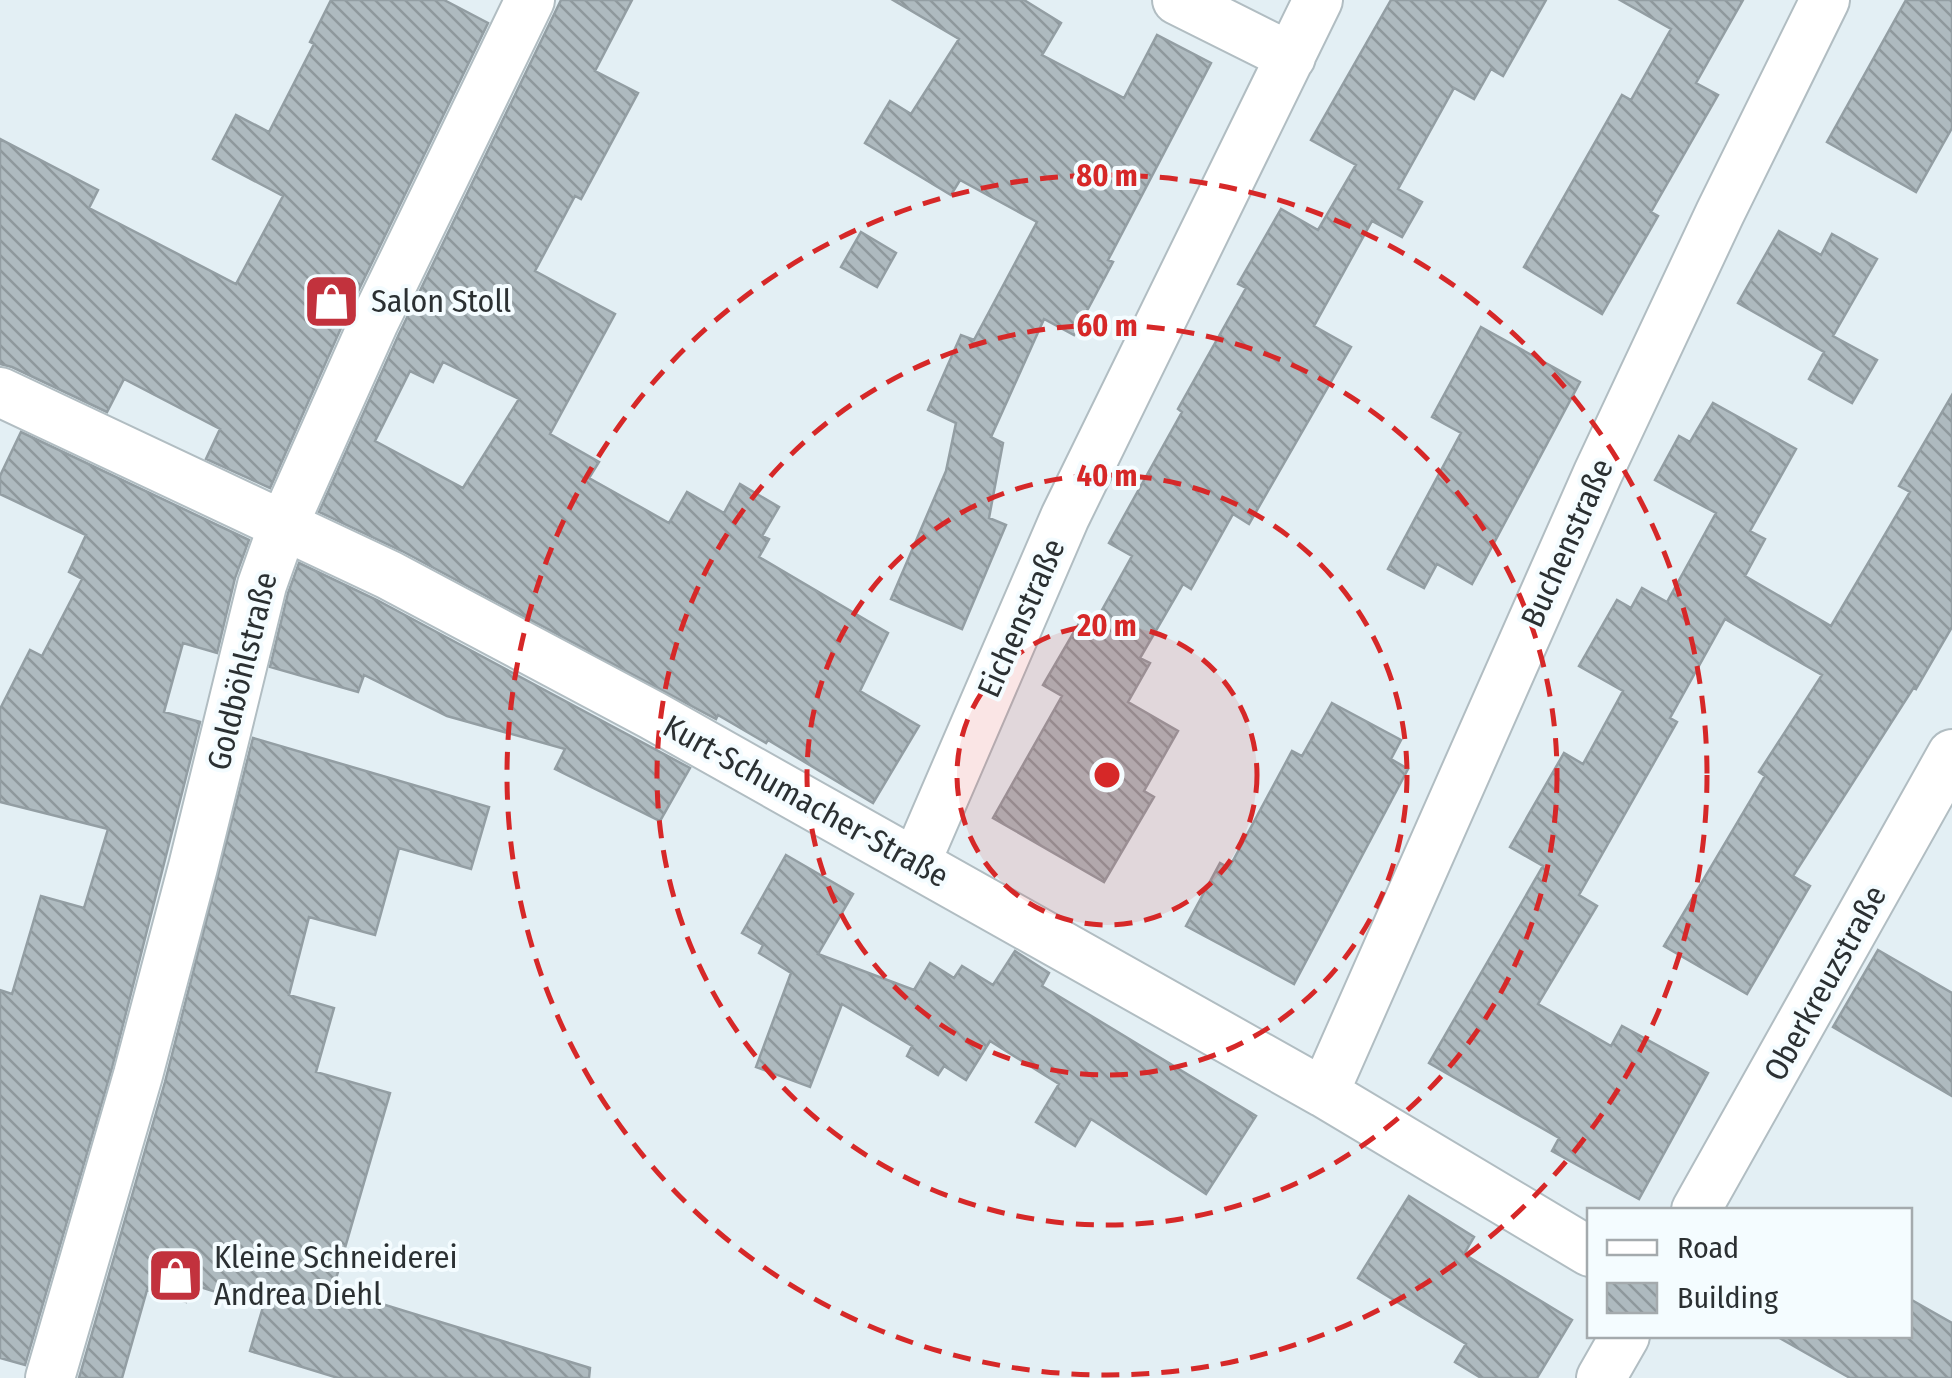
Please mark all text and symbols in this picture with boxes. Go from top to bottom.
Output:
text: 80 m [1076,158,1138,194]
shop icon: Salon Stoll [302,271,362,331]
place label: Salon Stoll [371,282,511,320]
text: 60 m [1076,308,1138,344]
street label: Buchenstraße [1513,453,1621,633]
text: 40 m [1077,458,1137,494]
street label: Eichenstraße [969,533,1073,703]
street label: Goldböhlstraße [199,568,285,774]
text: 20 m [1076,608,1137,644]
street label: Kurt-Schumacher-Straße [657,707,955,895]
centre of rings [1089,757,1125,793]
street label: Oberkreuzstraße [1756,879,1894,1087]
legend [1587,1208,1912,1338]
text: Road [1677,1230,1739,1266]
place label: Kleine Schneiderei Andrea Diehl [214,1238,458,1313]
shop icon: Kleine Schneiderei Andrea Diehl [145,1245,205,1305]
text: Building [1677,1280,1779,1316]

